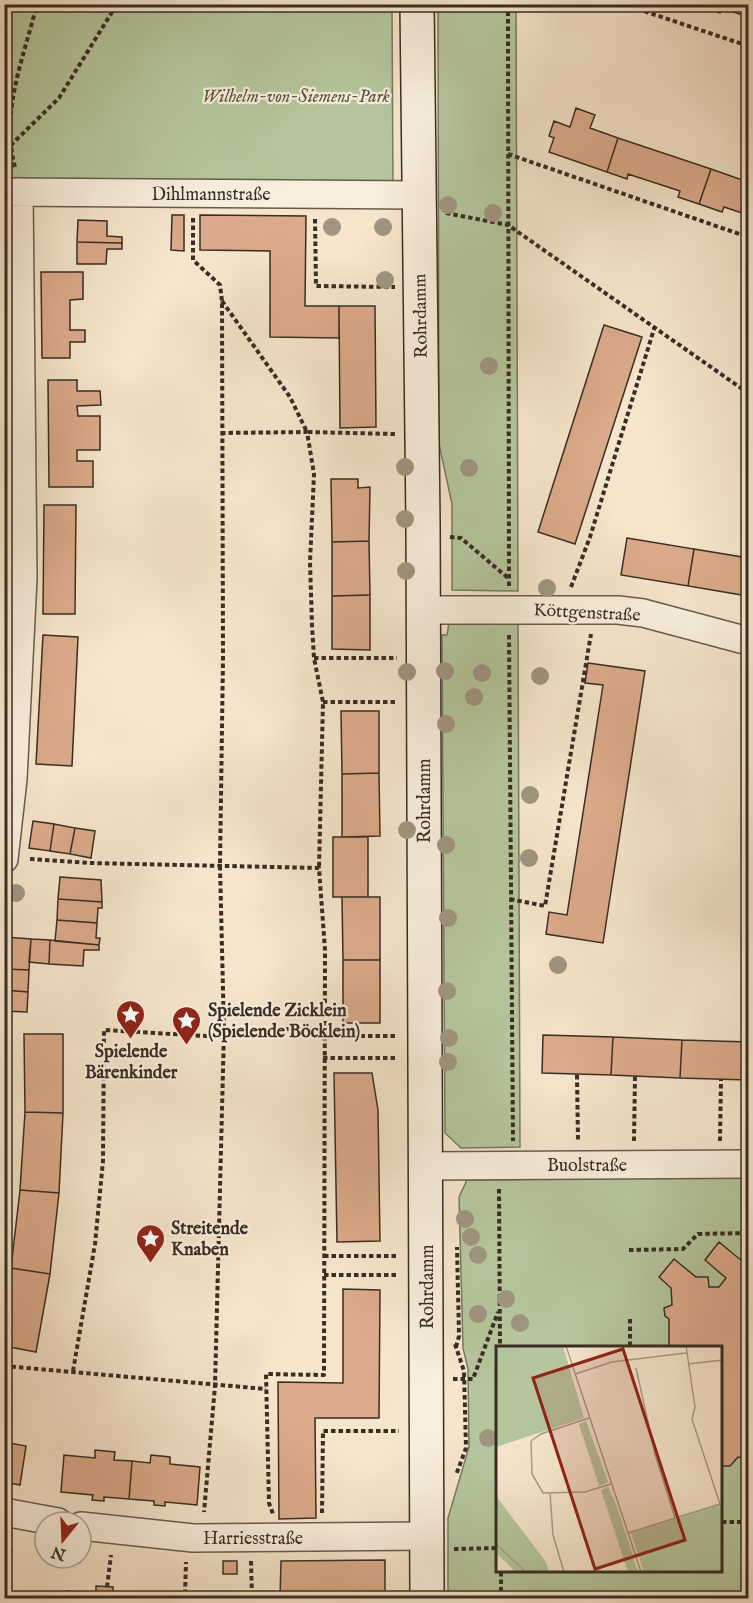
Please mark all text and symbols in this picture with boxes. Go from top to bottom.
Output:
park label: Wilhelm-von-Siemens-Park [202,86,390,109]
street label: Dihlmannstraße [151,184,271,207]
street label: Rohrdamm [409,273,434,358]
street label: Köttgenstraße [533,599,641,628]
street label: Rohrdamm [414,759,437,843]
place icon: Spielende Bärenkinder [115,998,147,1040]
place label: Spielende Zicklein (Spielende Böcklein) [208,1000,360,1044]
place icon: Spielende Zicklein (Spielende Böcklein) [171,1004,203,1046]
place label: Spielende Bärenkinder [85,1041,178,1085]
street label: Buolstraße [547,1155,627,1178]
place label: Streitende Knaben [171,1218,249,1262]
place icon: Streitende Knaben [134,1222,166,1264]
street label: Rohrdamm [417,1245,440,1329]
inset map [496,1346,723,1573]
north arrow [33,1510,93,1570]
street label: Harriesstraße [203,1528,303,1551]
text: N [49,1541,70,1564]

